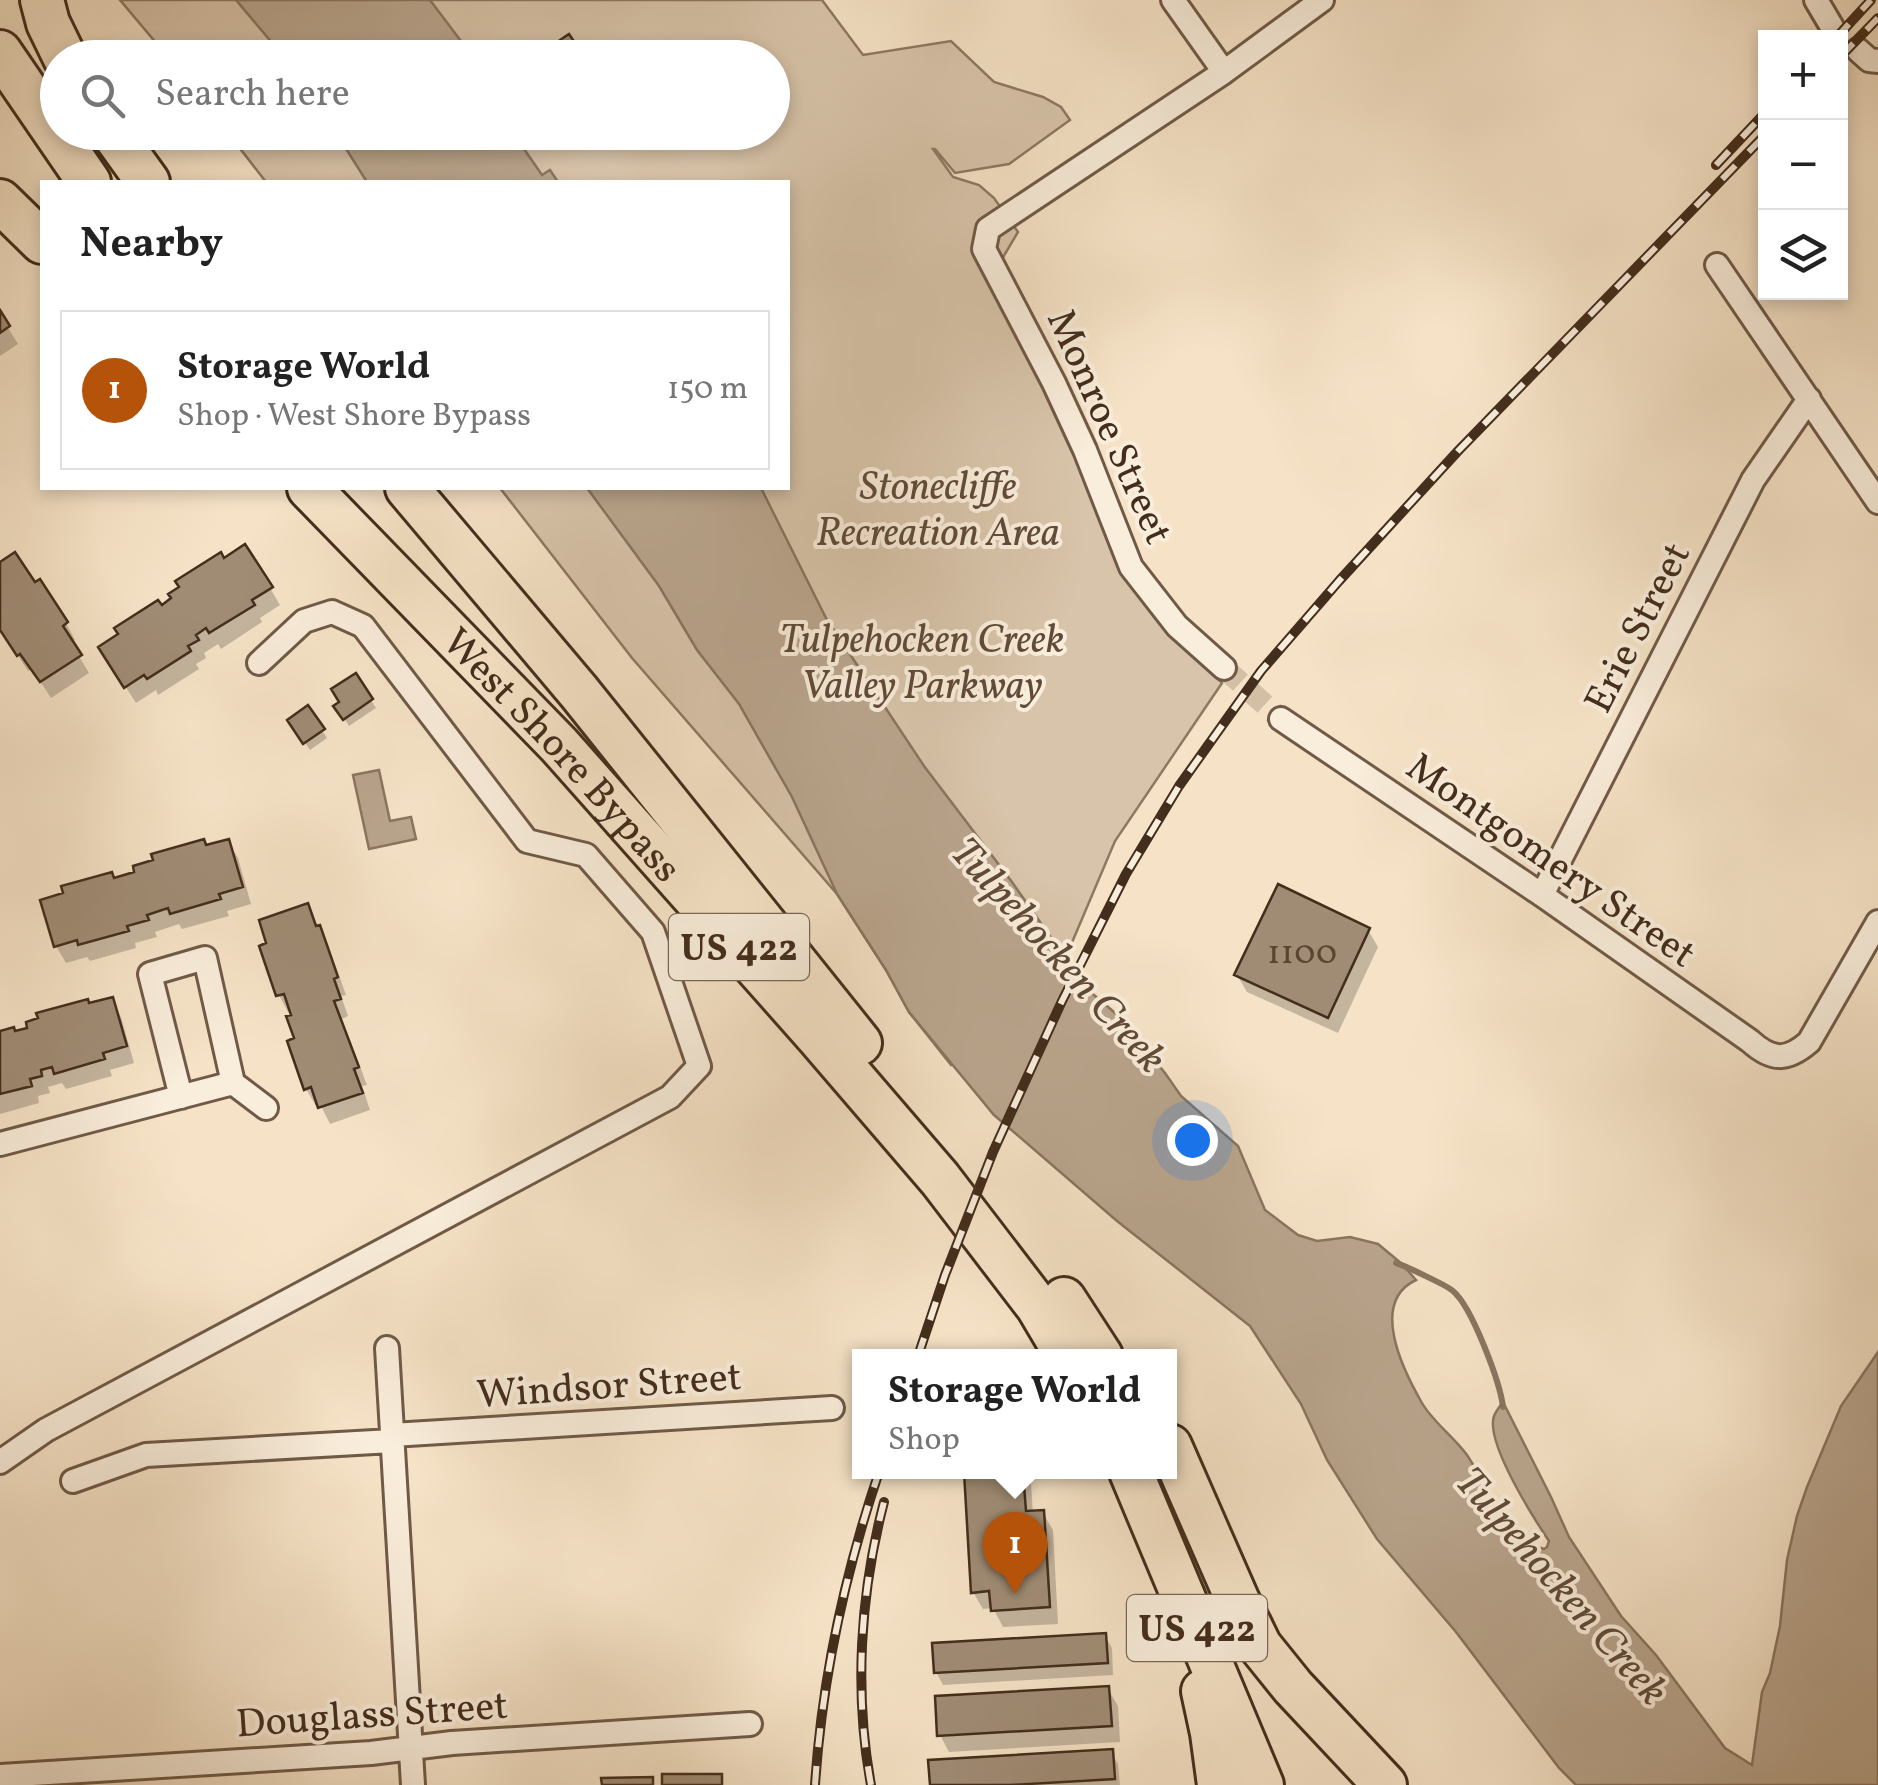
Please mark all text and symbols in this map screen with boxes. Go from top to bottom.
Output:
map controls [1758,30,1848,300]
button: + [1758,30,1848,120]
search box [40,40,790,150]
icon: search [75,68,130,123]
text: Search here [155,69,350,122]
button: − [1758,120,1848,210]
button: layers [1758,210,1848,300]
text: Nearby [80,216,223,275]
street label: Monroe Street [1031,301,1184,554]
text: Storage World [177,342,430,395]
text: 1 [108,368,121,412]
text: 150 m [667,368,748,412]
text: Shop · West Shore Bypass [177,395,531,439]
park label: Stonecliffe Recreation Area [816,461,1060,563]
street label: Erie Street [1573,534,1706,724]
park label: Tulpehocken Creek Valley Parkway [780,614,1064,716]
street label: West Shore Bypass [428,617,693,897]
street label: Montgomery Street [1394,741,1706,983]
water label: Tulpehocken Creek [935,826,1178,1088]
road number: US 422 [669,914,809,980]
house number: 1100 [1267,930,1337,978]
your location [1167,1115,1218,1166]
popup [852,1349,1177,1479]
street label: Windsor Street [475,1351,744,1425]
text: Storage World [888,1366,1141,1419]
text: Shop [888,1419,960,1463]
water label: Tulpehocken Creek [1439,1456,1680,1720]
pin: 1 [982,1512,1048,1594]
road number: US 422 [1127,1595,1267,1661]
street label: Douglass Street [234,1680,510,1754]

